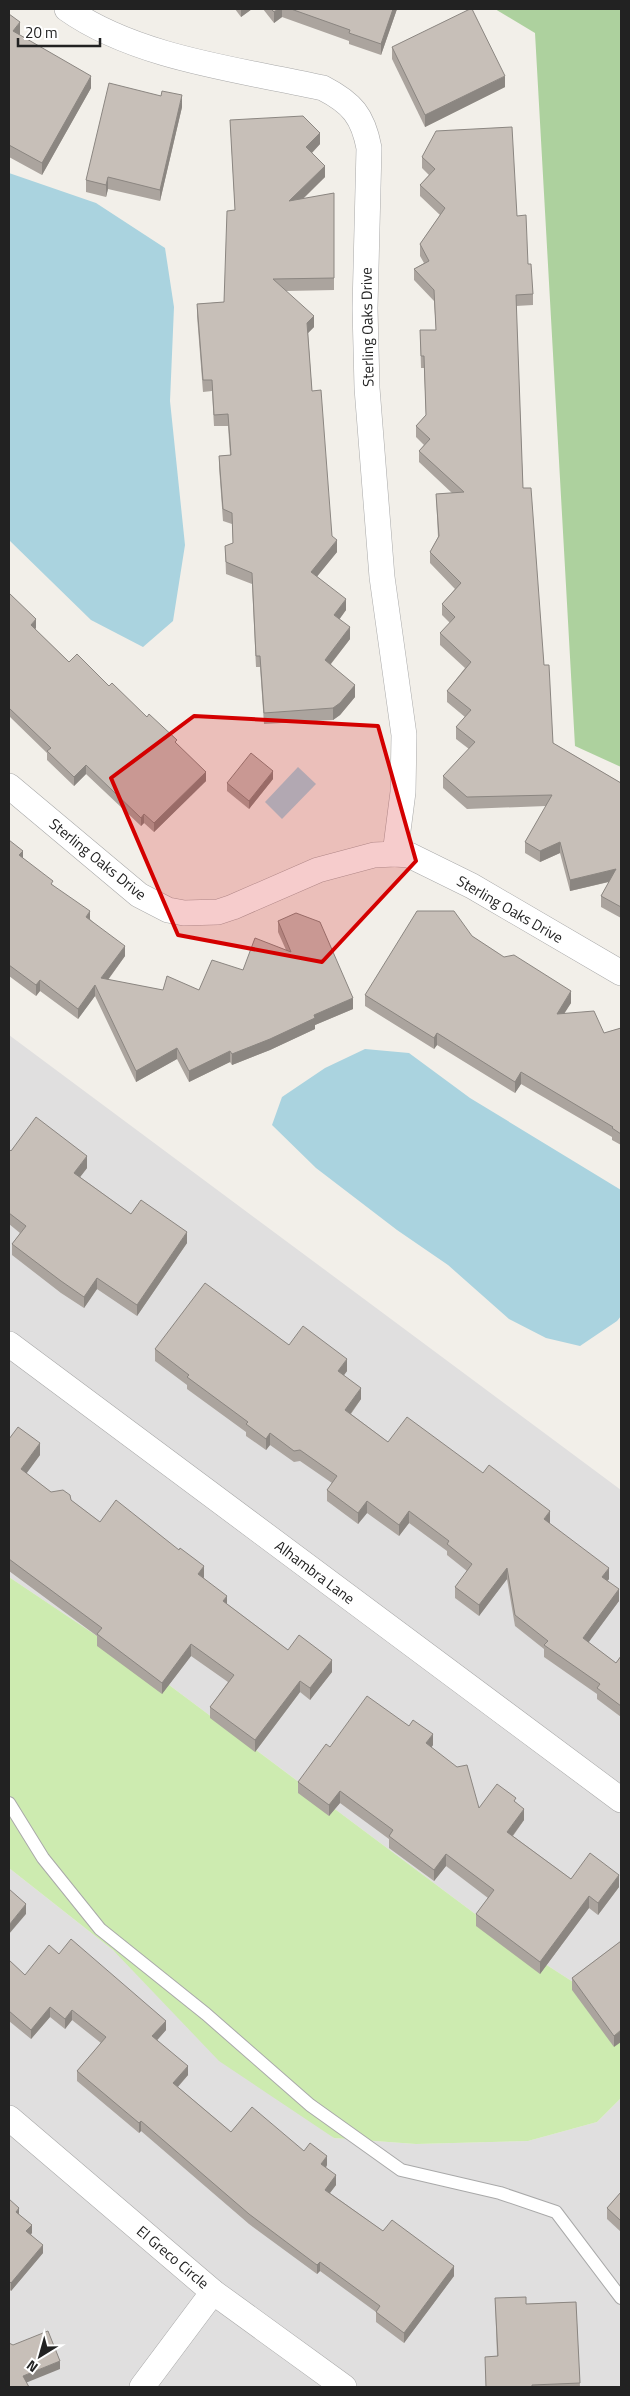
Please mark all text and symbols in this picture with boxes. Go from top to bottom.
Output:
scale bar [18,15,100,47]
text: 20 m [25,21,58,44]
street label: Sterling Oaks Drive [354,267,380,387]
street label: Sterling Oaks Drive [44,812,152,906]
street label: Sterling Oaks Drive [452,869,568,949]
street label: Alhambra Lane [270,1534,360,1610]
street label: El Greco Circle [132,2220,214,2294]
north arrow [15,2331,65,2381]
text: N [22,2355,42,2378]

